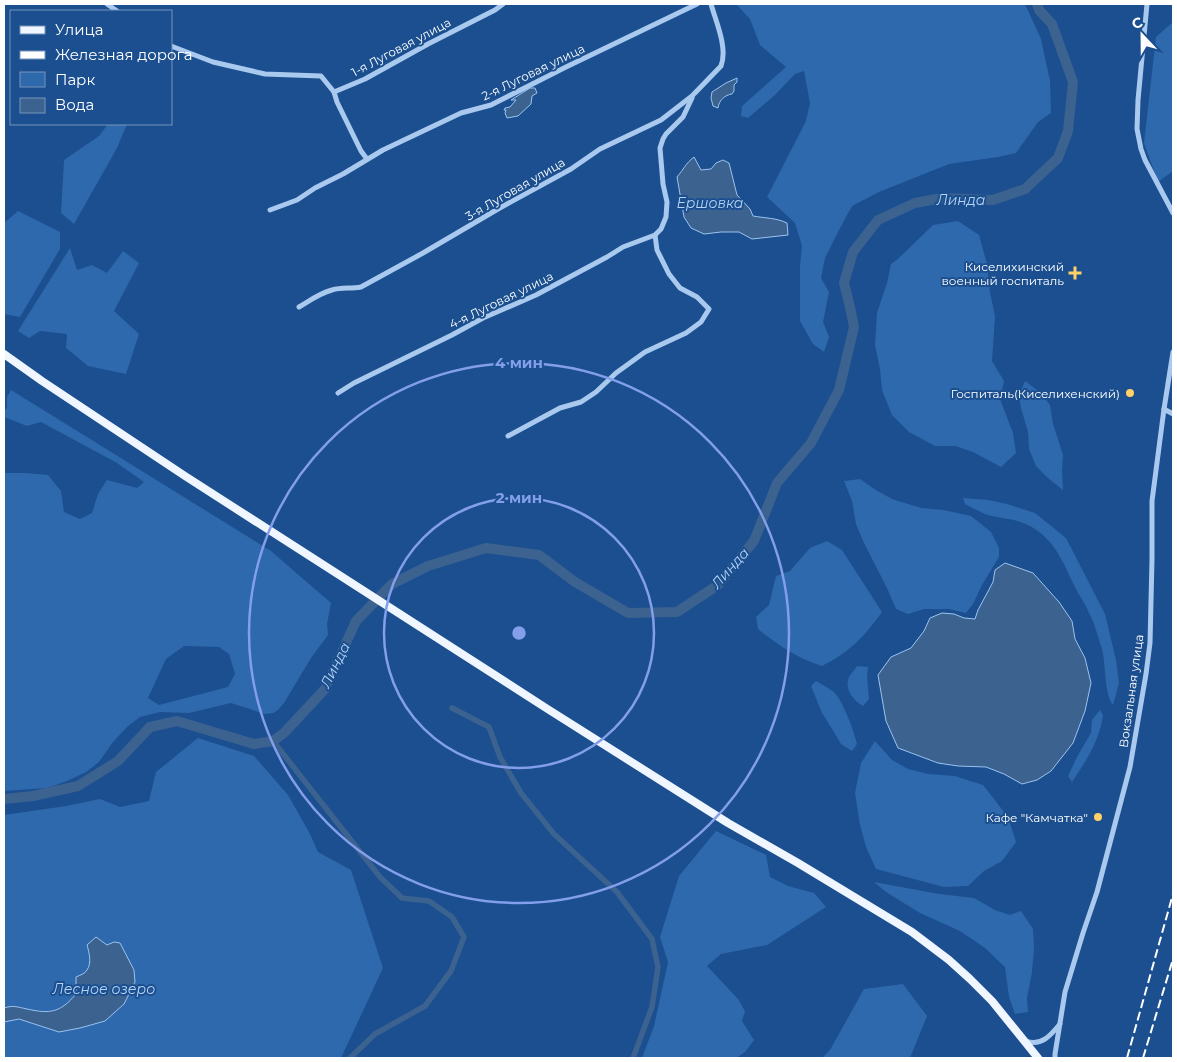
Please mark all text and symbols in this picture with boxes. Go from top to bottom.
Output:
legend [10,10,172,125]
north arrow [1117,10,1167,60]
text: С [1129,13,1145,33]
street label: 1-я Луговая улица [349,14,453,80]
text: Улица [55,20,103,39]
street label: 2-я Луговая улица [479,41,587,103]
text: Железная дорога [55,45,192,64]
text: Парк [55,70,95,89]
text: Вода [55,95,94,114]
street label: 3-я Луговая улица [462,154,568,224]
water label: Линда [936,191,985,209]
water label: Ершовка [677,194,743,212]
place label: Киселихинский военный госпиталь [941,259,1064,288]
marker: Киселихинский военный госпиталь [1068,266,1082,280]
street label: 4-я Луговая улица [446,268,556,332]
text: 4 мин [495,353,543,372]
place label: Госпиталь(Киселихенский) [951,386,1120,401]
marker: Госпиталь(Киселихенский) [1124,387,1136,399]
text: 2 мин [496,488,542,507]
water label: Линда [706,544,753,593]
centre of rings [510,624,528,642]
street label: Вокзальная улица [1116,633,1146,749]
water label: Линда [315,639,354,692]
place label: Кафе "Камчатка" [985,810,1088,825]
marker: Кафе "Камчатка" [1092,811,1104,823]
water label: Лесное озеро [52,980,155,998]

